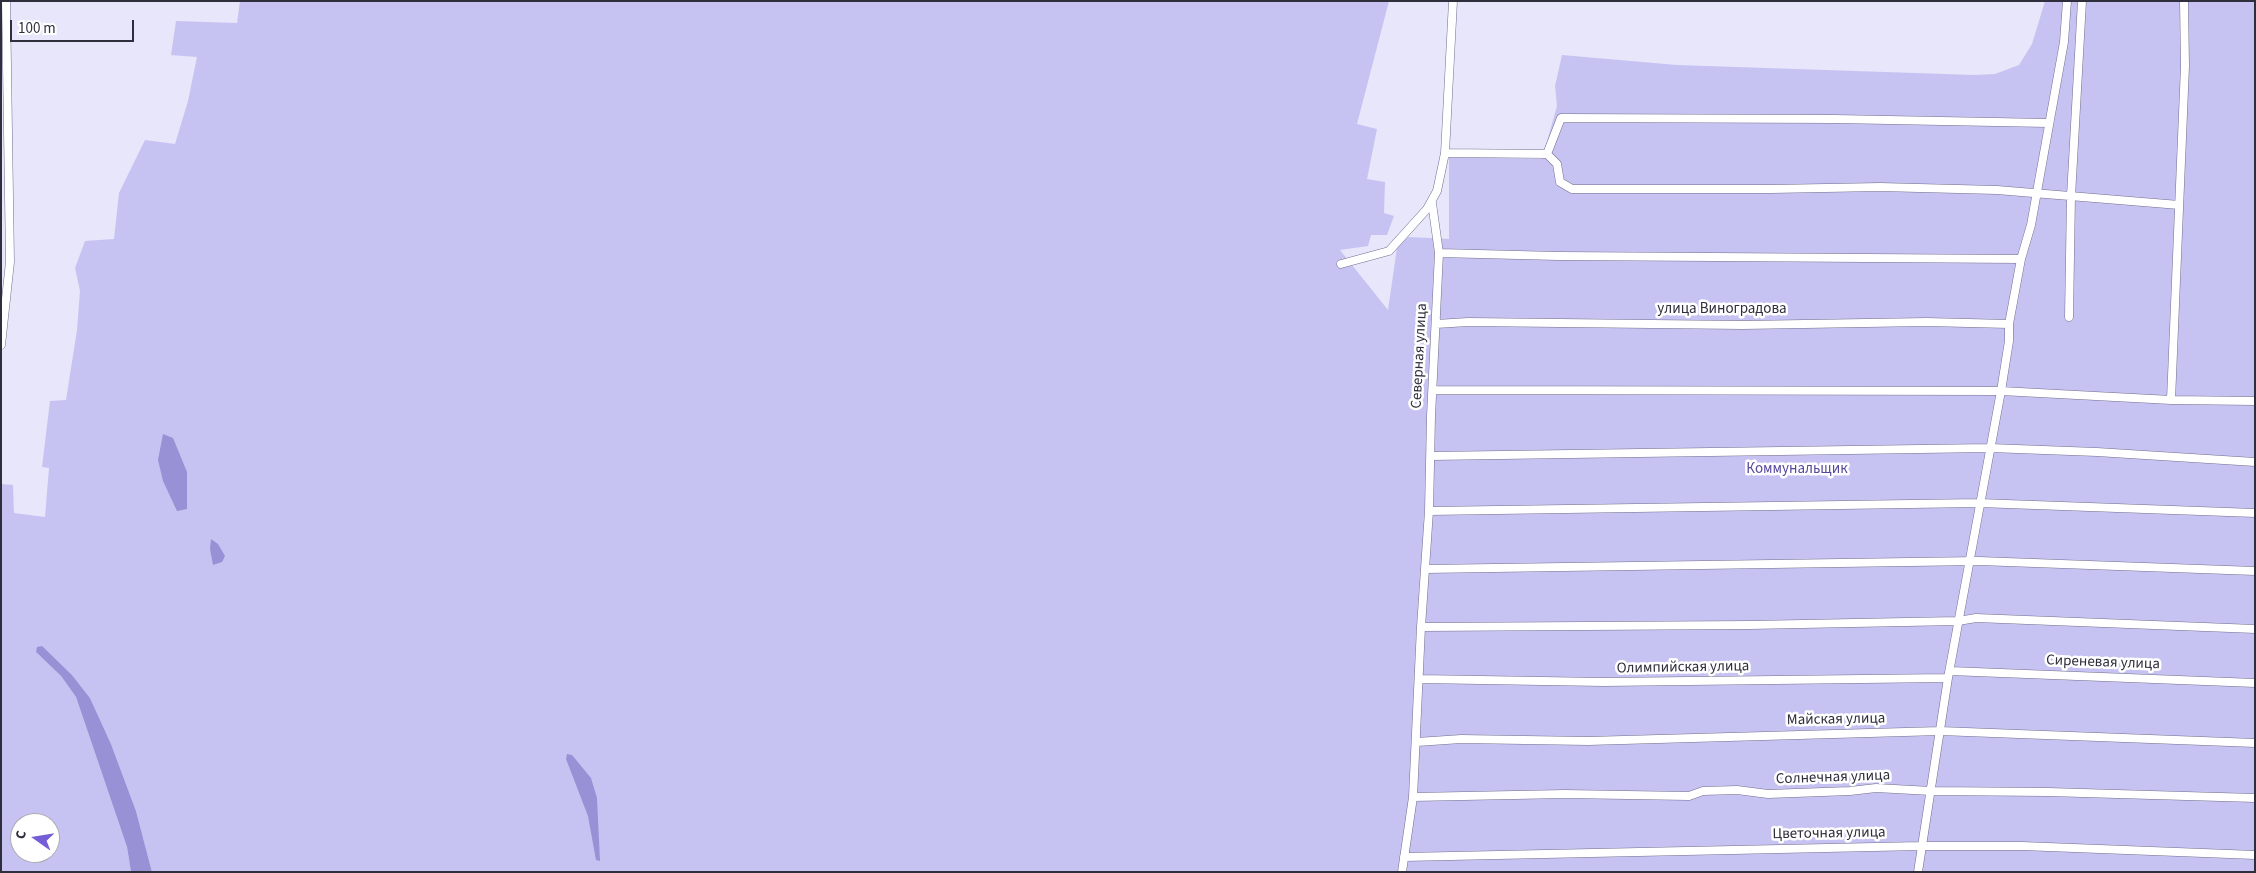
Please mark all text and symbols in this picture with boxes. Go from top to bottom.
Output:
scale bar [12,10,136,42]
text: 100 m [18,18,56,39]
street label: улица Виноградова [1657,301,1787,319]
street label: Северная улица [1408,303,1432,409]
park label: Коммунальщик [1746,461,1848,479]
street label: Сиреневая улица [2046,652,2160,674]
street label: Олимпийская улица [1616,658,1750,678]
street label: Майская улица [1787,710,1885,730]
street label: Солнечная улица [1776,767,1890,789]
north arrow [10,813,60,863]
street label: Цветочная улица [1772,824,1886,844]
text: С [11,829,32,841]

